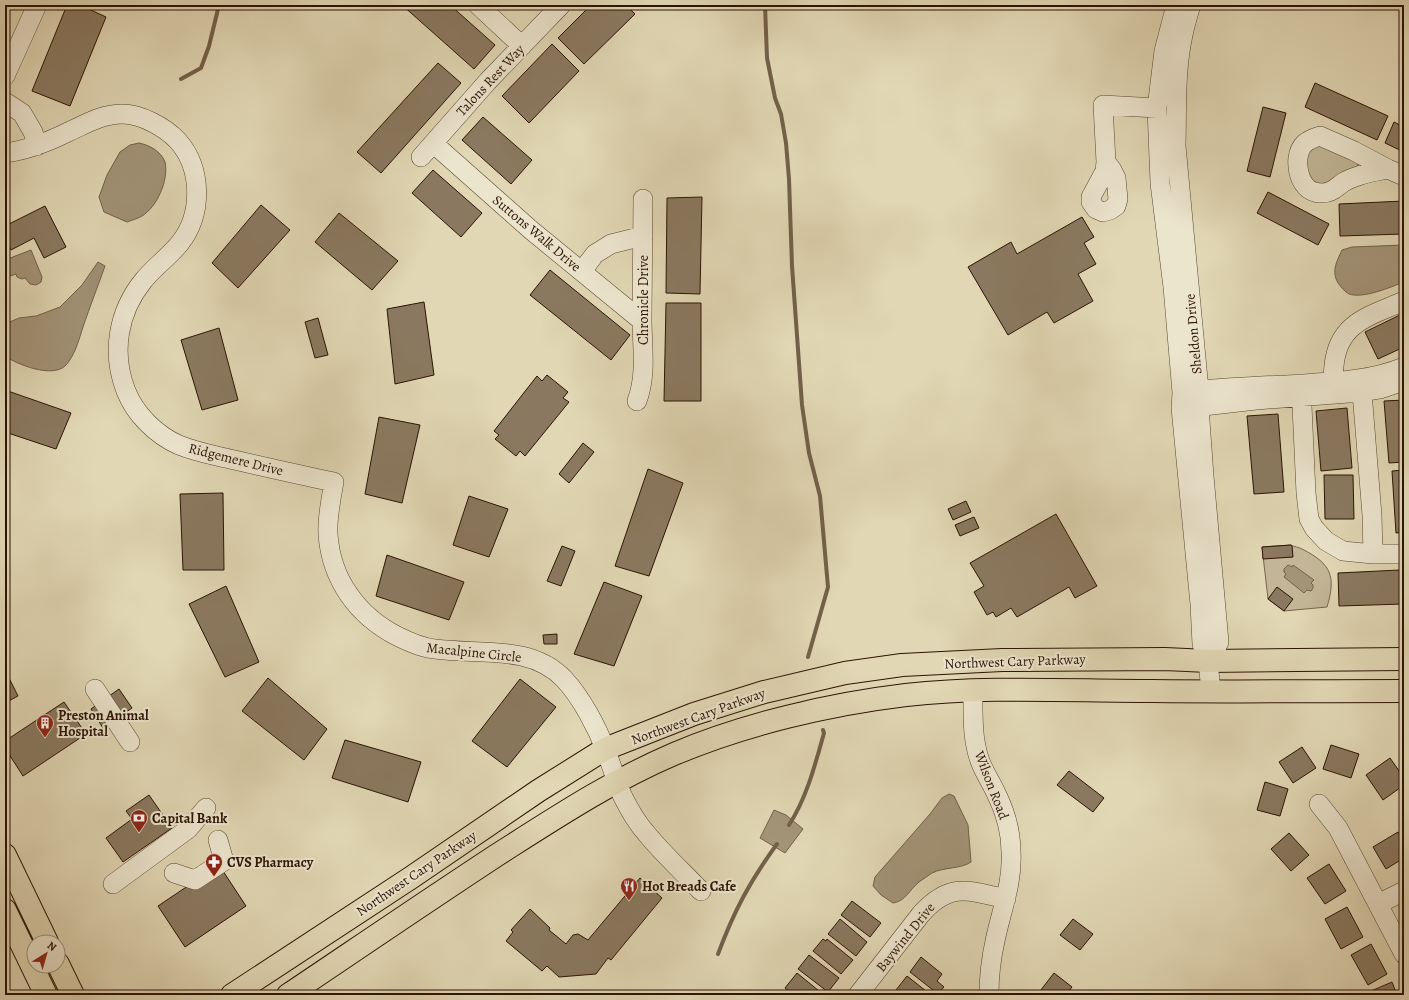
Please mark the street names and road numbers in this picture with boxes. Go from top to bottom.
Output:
street label: Talons Rest Way [452,40,529,120]
street label: Suttons Walk Drive [488,191,585,276]
street label: Chronicle Drive [634,255,653,345]
street label: Sheldon Drive [1181,293,1206,375]
street label: Ridgemere Drive [187,439,285,480]
street label: Macalpine Circle [426,638,522,667]
street label: Northwest Cary Parkway [944,650,1087,673]
street label: Northwest Cary Parkway [629,683,768,750]
street label: Wilson Road [969,747,1013,823]
street label: Northwest Cary Parkway [352,826,481,921]
street label: Baywind Drive [872,899,939,976]

